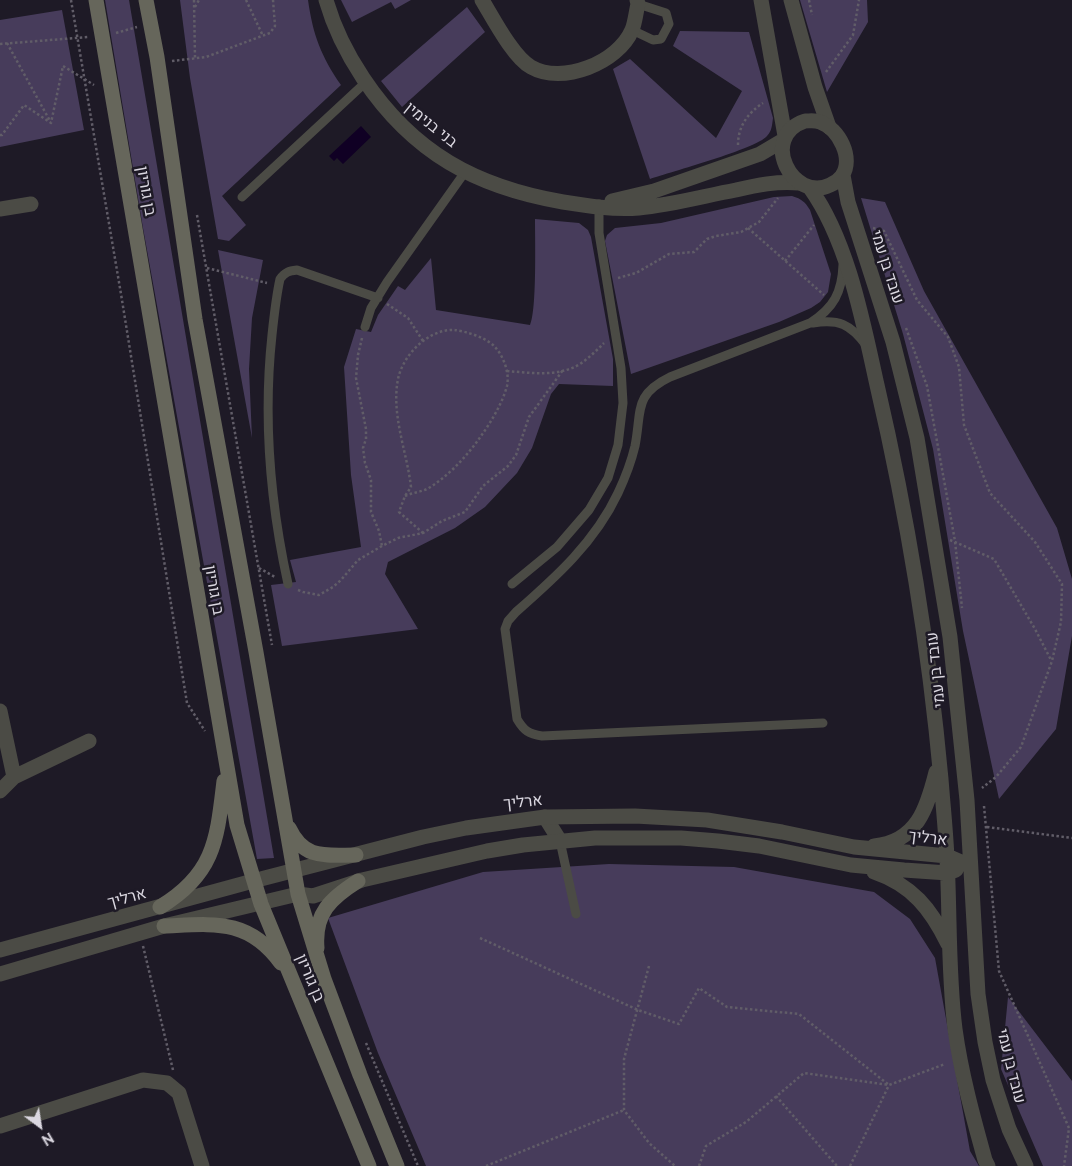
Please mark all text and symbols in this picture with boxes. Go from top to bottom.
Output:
street label: בני בנימין [401,98,461,152]
street label: בן גוריון [132,165,160,217]
street label: עובד בן עמי [866,228,908,306]
street label: בן גוריון [200,564,228,616]
street label: עובד בן עמי [922,631,950,709]
street label: ארליך [503,790,543,814]
street label: ארליך [907,826,949,850]
street label: ארליך [106,884,148,912]
street label: בן גוריון [291,951,329,1005]
street label: עובד בן עמי [992,1027,1030,1105]
north arrow [15,1101,65,1151]
text: N [39,1129,56,1148]

